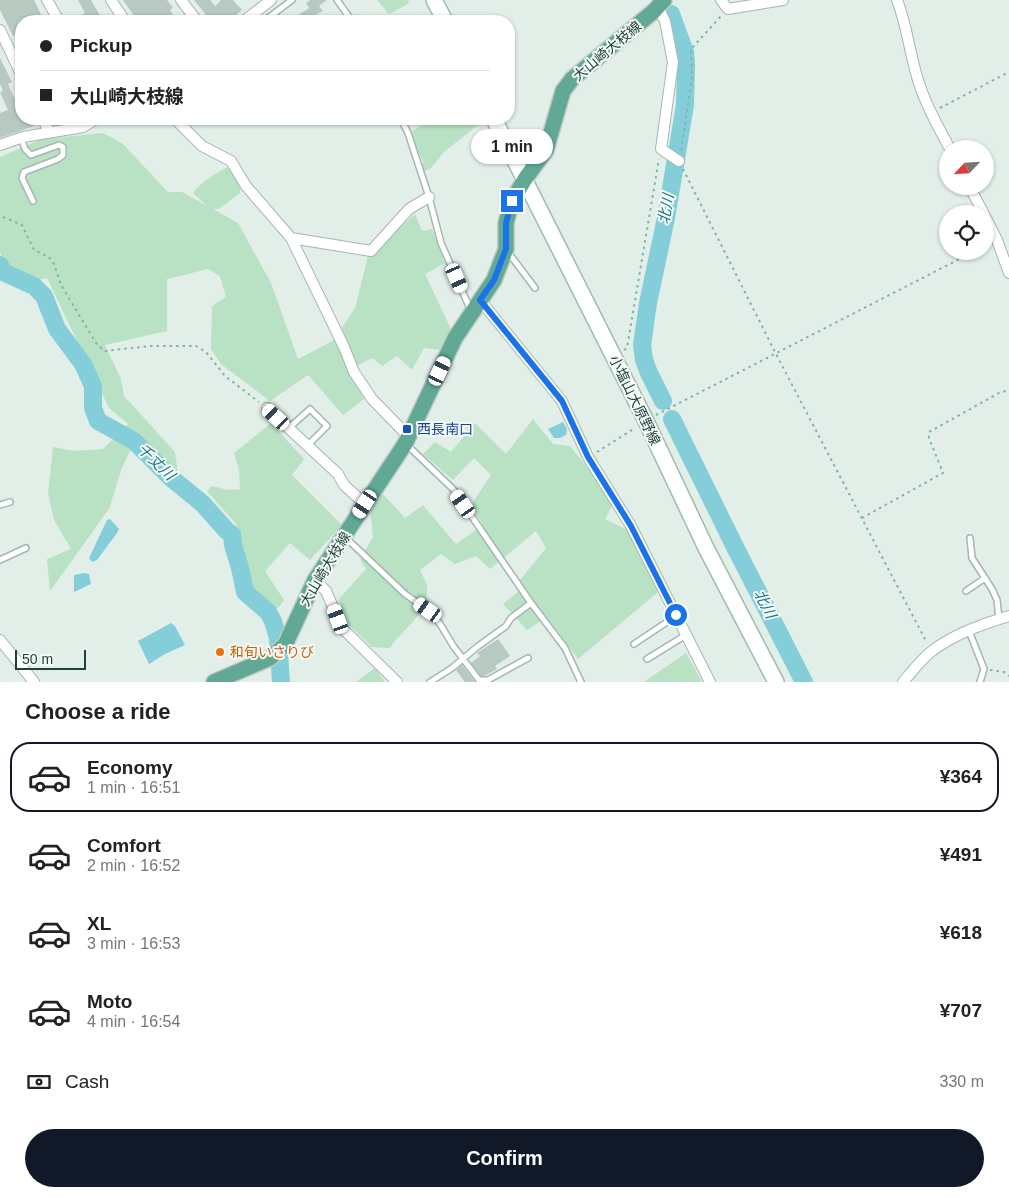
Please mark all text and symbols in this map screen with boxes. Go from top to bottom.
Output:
street label: 大山崎大枝線 [570,18,644,84]
text: Pickup [70,35,132,56]
text: 大山崎大枝線 [70,86,184,107]
callout: 1 min [471,128,553,164]
text: 1 min [491,138,533,155]
north arrow [939,140,994,195]
map controls [939,140,994,260]
route end [501,190,523,212]
water label: 北川 [655,191,677,225]
button: locate [939,205,994,260]
car [444,261,469,295]
street label: 小塩山大原野線 [606,352,664,448]
car [426,354,453,388]
car [259,401,292,433]
place label: 西長南口 [417,421,473,437]
marker: 西長南口 [401,423,413,435]
water label: 千丈川 [134,440,180,485]
car [350,487,379,521]
car [448,487,477,521]
street label: 大山崎大枝線 [297,529,353,609]
water label: 北川 [751,587,781,623]
car [411,595,444,625]
car [325,602,350,636]
route start [665,604,687,626]
place label: 和旬いさりび [230,644,314,660]
marker: 和旬いさりび [214,646,226,658]
scale bar [15,647,86,670]
text: 50 m [22,651,53,667]
text: Choose a ride [25,699,170,724]
icon: car [27,755,72,800]
text: Economy [87,757,173,778]
text: ¥364 [940,766,982,787]
text: 1 min · 16:51 [87,779,180,796]
icon: car [27,833,72,878]
text: Comfort [87,835,161,856]
text: ¥491 [940,844,982,865]
text: 2 min · 16:52 [87,857,180,874]
icon: car [27,911,72,956]
text: XL [87,913,111,934]
text: ¥618 [940,922,982,943]
text: 3 min · 16:53 [87,935,180,952]
icon: car [27,989,72,1034]
text: Moto [87,991,132,1012]
text: ¥707 [940,1000,982,1021]
text: 4 min · 16:54 [87,1013,180,1030]
icon: cash [25,1068,53,1096]
text: Cash [65,1071,109,1092]
text: 330 m [940,1073,984,1090]
button: Confirm [25,1129,984,1187]

